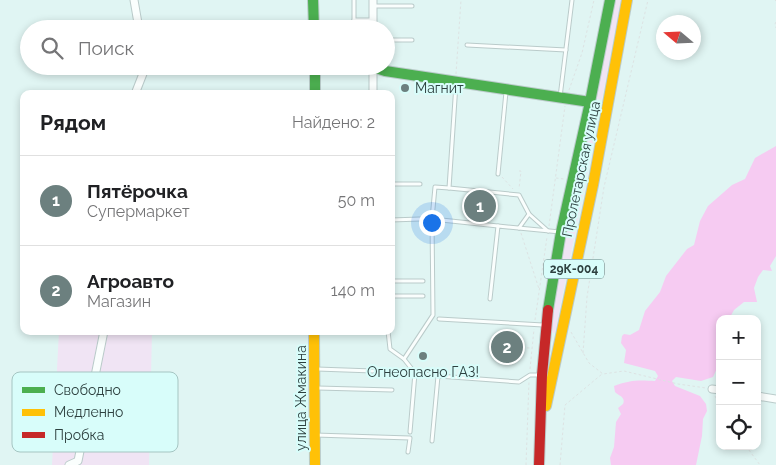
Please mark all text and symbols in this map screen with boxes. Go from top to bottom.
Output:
north arrow [656,15,701,60]
search box [20,20,395,75]
icon: search [38,34,66,62]
text: Поиск [78,37,134,59]
place label: Магнит [415,80,464,96]
marker: Магнит [399,82,411,94]
street label: Пролетарская улица [559,100,603,238]
text: Рядом [40,110,106,135]
text: Найдено: 2 [292,113,375,132]
text: Пятёрочка [87,180,188,202]
pin: 1 [464,187,496,225]
text: 1 [52,191,60,210]
text: 50 m [338,191,375,210]
text: Супермаркет [87,202,190,221]
your location [419,210,445,236]
road number: 29К-004 [544,260,604,278]
text: Агроавто [87,270,174,292]
text: 2 [51,281,61,300]
text: 140 m [331,281,375,300]
text: Магазин [87,292,151,311]
map controls [716,315,761,450]
button: + [716,315,761,360]
pin: 2 [491,328,523,366]
street label: улица Жмакина [293,345,309,451]
marker: Огнеопасно ГАЗ! [417,350,429,362]
button: − [716,360,761,405]
place label: Огнеопасно ГАЗ! [367,364,479,380]
legend [12,372,178,452]
text: Свободно [54,382,121,398]
text: Медленно [54,404,123,420]
button: locate [716,405,761,450]
text: Пробка [54,427,104,443]

